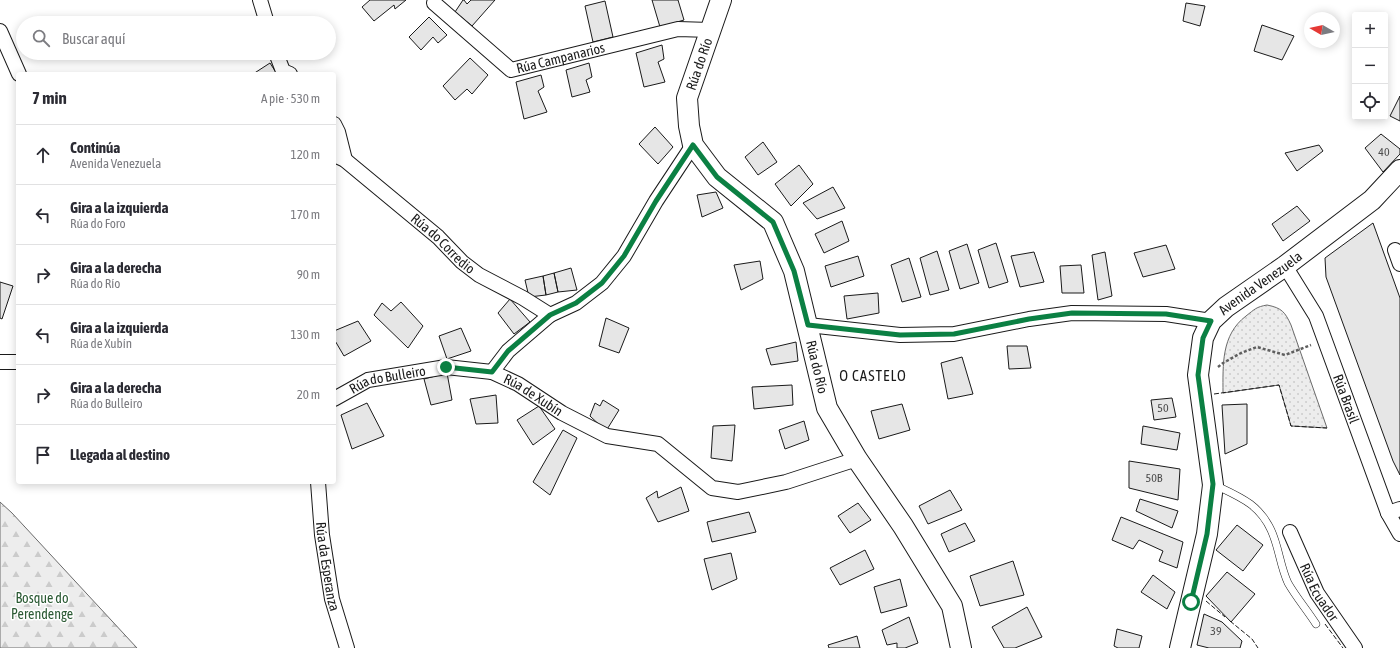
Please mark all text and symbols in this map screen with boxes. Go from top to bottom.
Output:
north arrow [1304,12,1340,48]
map controls [1352,12,1388,120]
button: + [1352,12,1388,48]
search box [16,16,336,60]
icon: search [30,27,52,49]
text: Buscar aquí [62,30,125,47]
street label: Rúa do Río [683,36,715,92]
street label: Rúa Campanarios [515,39,606,76]
button: − [1352,48,1388,84]
button: locate [1352,84,1388,120]
text: 7 min [32,88,67,108]
text: A pie · 530 m [261,91,320,106]
text: Continúa [70,139,120,156]
icon: ahead [32,144,54,166]
house number: 40 [1378,145,1390,159]
text: 120 m [291,147,320,162]
text: Avenida Venezuela [70,156,161,171]
text: Gira a la izquierda [70,199,168,216]
icon: left [32,204,54,226]
text: 170 m [291,207,320,222]
street label: Rúa do Corredio [408,210,478,277]
text: Rúa do Foro [70,216,126,231]
street label: Avenida Venezuela [1215,248,1305,318]
text: Gira a la derecha [70,259,161,276]
icon: right [32,264,54,286]
text: 90 m [297,267,320,282]
text: Rúa do Río [70,276,120,291]
text: Gira a la izquierda [70,319,168,336]
icon: left [32,324,54,346]
text: 130 m [291,327,320,342]
text: Rúa de Xubín [70,336,132,351]
street label: Rúa do Río [803,339,831,395]
route end [437,358,455,376]
street label: Rúa do Bulleiro [347,363,427,397]
district label: O CASTELO [839,367,907,384]
street label: Rúa de Xubín [501,371,566,419]
street label: Rúa Brasil [1330,372,1363,426]
text: Gira a la derecha [70,379,161,396]
icon: right [32,384,54,406]
text: 20 m [297,387,320,402]
text: Rúa do Bulleiro [70,396,143,411]
house number: 50 [1157,401,1169,415]
icon: arrive [32,444,54,466]
text: Llegada al destino [70,446,170,463]
house number: 50B [1146,471,1163,485]
street label: Rúa da Esperanza [313,521,343,613]
street label: Rúa Ecuador [1297,561,1342,625]
park label: Bosque do Perendenge [11,590,73,622]
route start [1182,593,1200,611]
house number: 39 [1210,624,1222,638]

